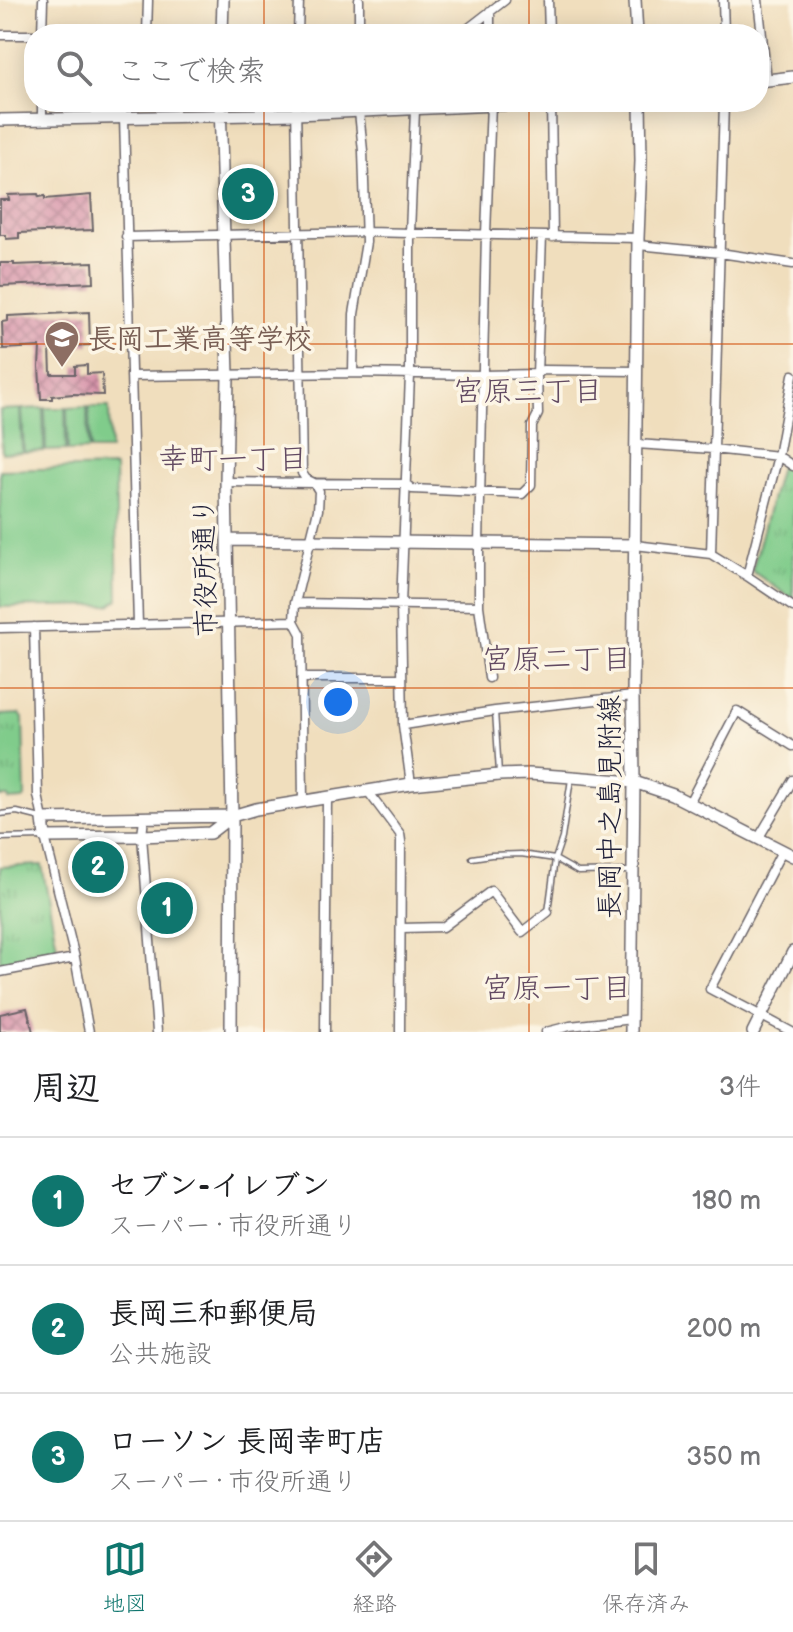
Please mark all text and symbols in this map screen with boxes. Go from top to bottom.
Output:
search box [24,24,769,112]
icon: search [52,46,96,90]
text: ここで検索 [116,54,266,90]
pin: 3 [222,164,274,224]
school or university icon: 長岡工業高等学校 [43,319,81,369]
place label: 長岡工業高等学校 [88,323,312,356]
district label: 宮原三丁目 [453,374,603,410]
district label: 幸町一丁目 [158,442,308,478]
street label: 市役所通り [188,497,223,637]
district label: 宮原二丁目 [482,642,632,678]
your location [318,682,358,722]
street label: 長岡中之島見附線 [594,695,627,919]
pin: 2 [72,837,124,897]
pin: 1 [141,878,193,938]
district label: 宮原一丁目 [482,971,632,1007]
text: 周辺 [32,1068,100,1109]
text: 3件 [719,1072,761,1103]
text: セブン-イレブン [108,1168,330,1204]
text: 1 [53,1186,63,1217]
text: 180 m [692,1186,761,1217]
text: スーパー · 市役所通り [108,1211,358,1242]
text: 長岡三和郵便局 [108,1296,318,1332]
text: 2 [50,1314,66,1345]
text: 200 m [687,1314,761,1345]
text: 公共施設 [108,1339,212,1370]
text: ローソン 長岡幸町店 [108,1424,386,1460]
text: 3 [50,1442,66,1473]
text: 350 m [686,1442,761,1473]
text: スーパー · 市役所通り [108,1467,358,1498]
tab: 地図 [103,1537,147,1618]
tab: 経路 [352,1537,396,1618]
tab: 保存済み [602,1537,690,1618]

